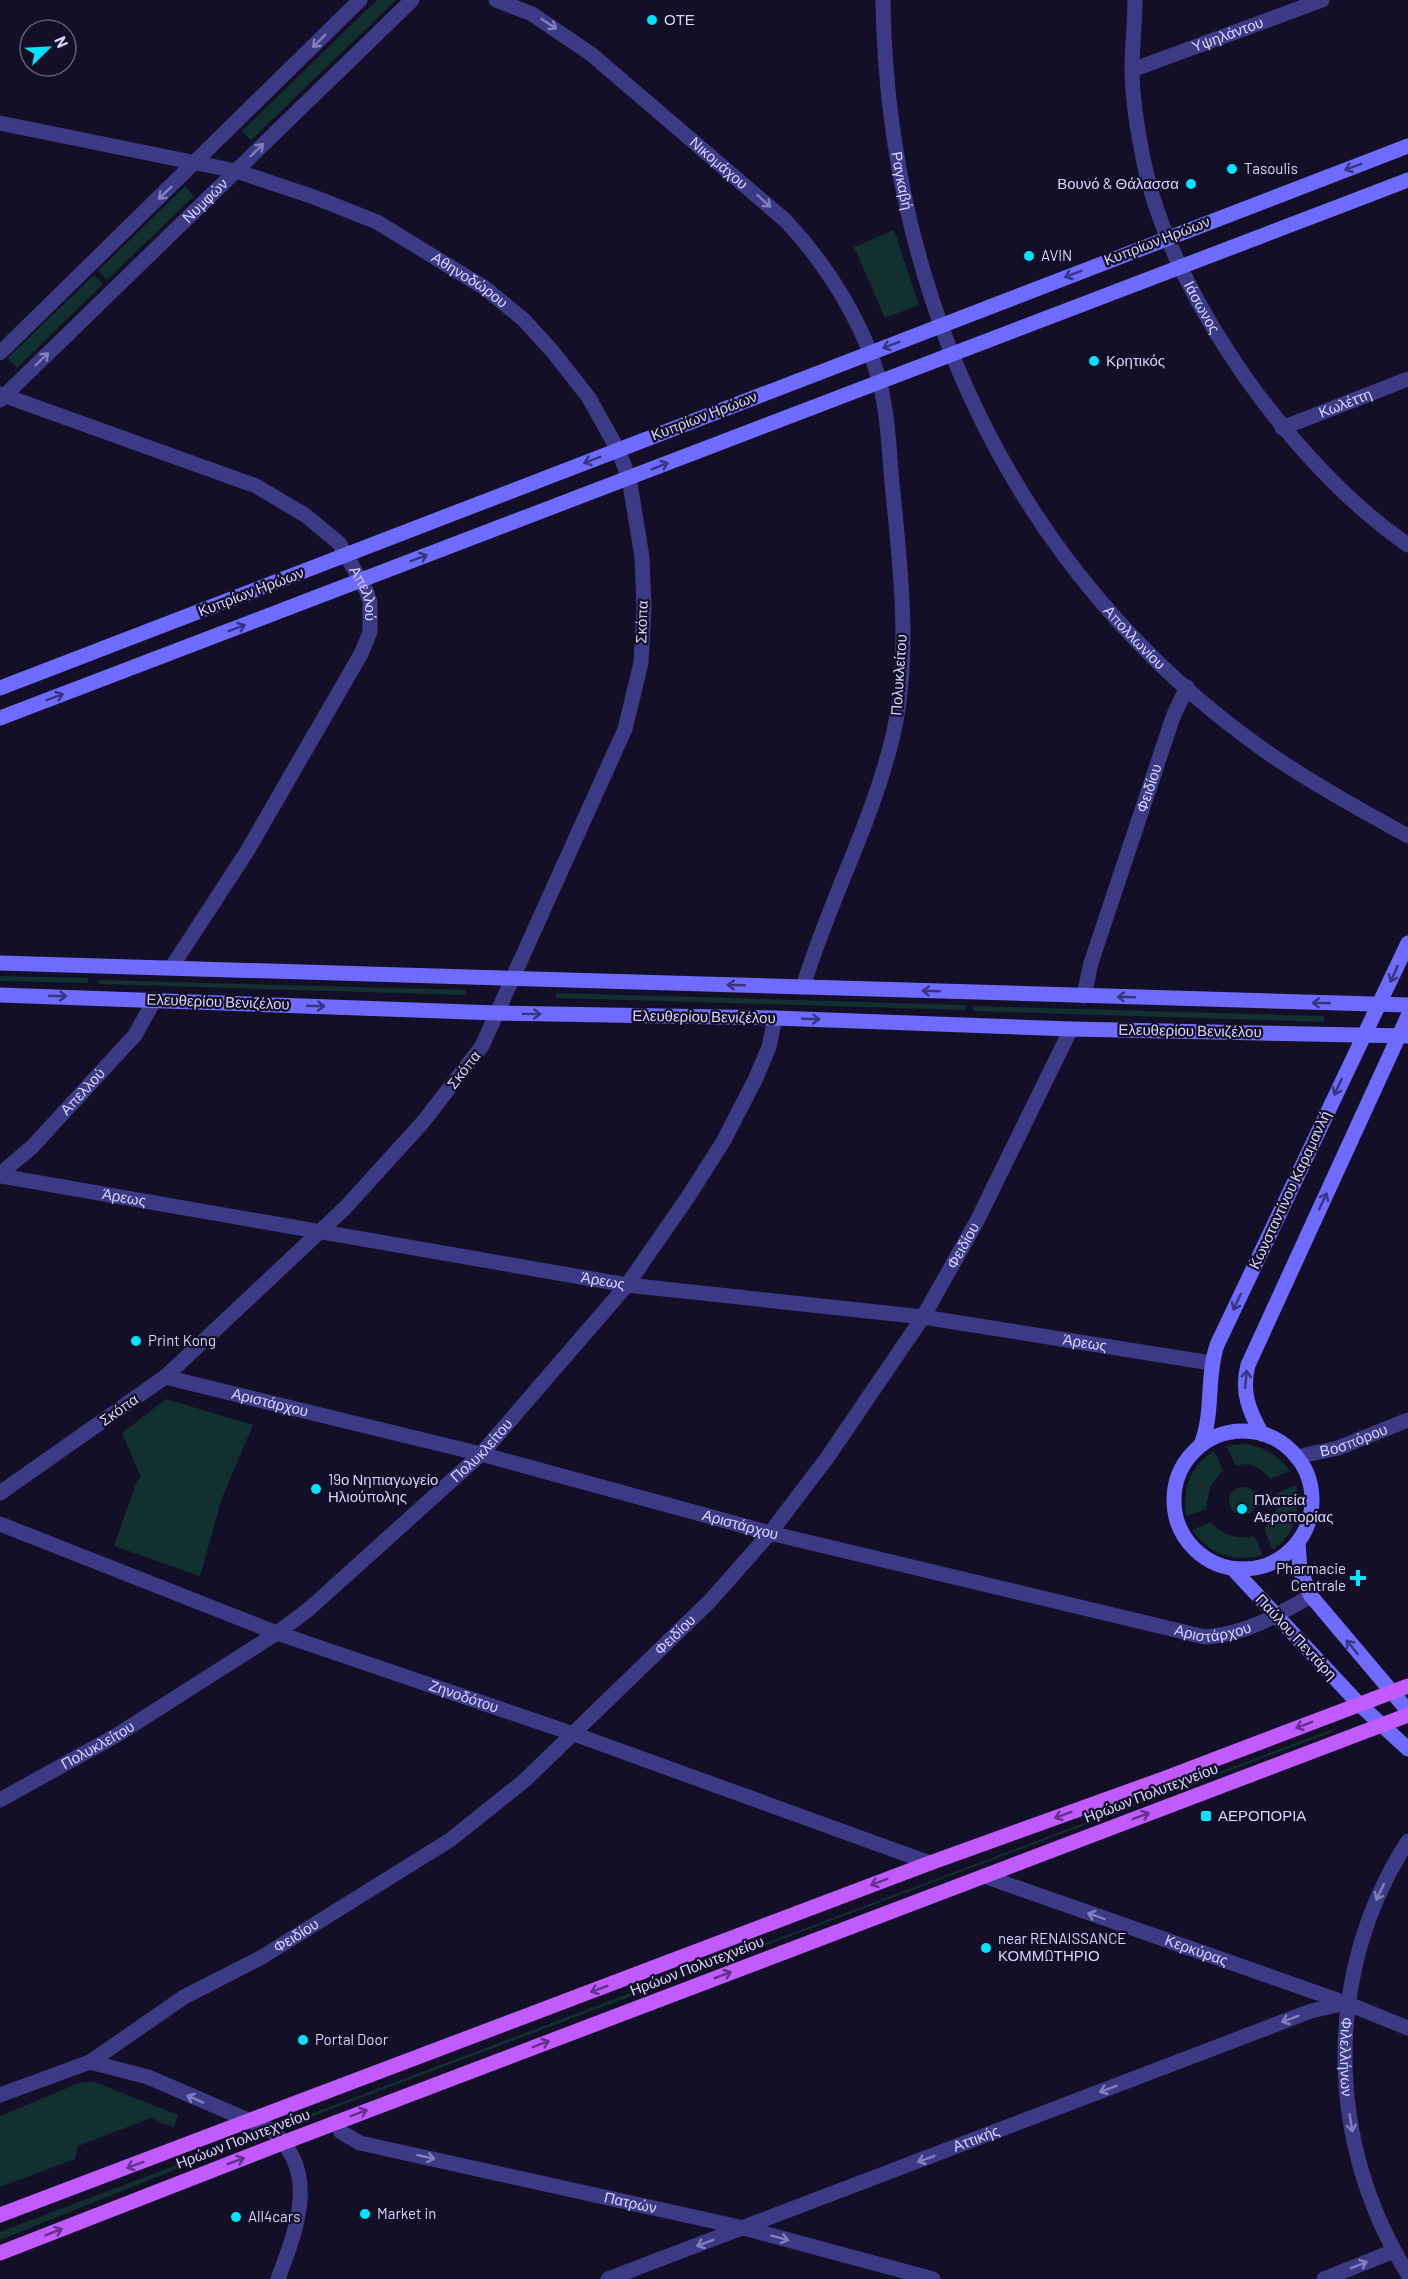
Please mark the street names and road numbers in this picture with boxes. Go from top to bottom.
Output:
street label: Υψηλάντου [1189,12,1266,55]
street label: Νικομάχου [687,133,752,192]
street label: Ραγκαβή [888,150,917,212]
street label: Νυμφών [178,174,231,226]
street label: Κυπρίων Ηρώων [1101,212,1212,269]
street label: Αθηνοδώρου [429,248,512,311]
street label: Ιάσωνος [1181,278,1224,336]
street label: Κωλέττη [1316,384,1374,421]
street label: Κυπρίων Ηρώων [648,387,759,444]
street label: Απελλού [346,562,380,621]
street label: Κυπρίων Ηρώων [195,563,306,620]
street label: Σκόπα [631,600,651,644]
street label: Απολλωνίου [1100,601,1170,673]
street label: Πολυκλείτου [886,634,910,716]
street label: Φειδίου [1132,761,1165,815]
street label: Ελευθερίου Βενιζέλου [146,990,290,1012]
street label: Ελευθερίου Βενιζέλου [632,1006,776,1026]
street label: Ελευθερίου Βενιζέλου [1118,1020,1262,1040]
street label: Σκόπα [443,1047,484,1092]
street label: Απελλού [56,1064,108,1118]
street label: Κωνσταντίνου Καραμανλή [1245,1108,1334,1272]
street label: Άρεως [101,1184,148,1209]
street label: Φειδίου [942,1219,982,1272]
street label: Άρεως [580,1267,626,1292]
street label: Άρεως [1062,1329,1108,1354]
street label: Αριστάρχου [230,1384,310,1420]
street label: Σκόπα [96,1389,142,1429]
street label: Πολυκλείτου [446,1414,516,1485]
street label: Βοσπόρου [1318,1419,1390,1460]
street label: Αριστάρχου [700,1505,780,1543]
street label: Παύλου Πεντάρη [1252,1590,1341,1683]
street label: Φειδίου [650,1610,699,1658]
street label: Αριστάρχου [1173,1617,1253,1645]
street label: Ζηνοδότου [427,1675,501,1716]
street label: Πολυκλείτου [57,1716,137,1772]
street label: Ηρώων Πολυτεχνείου [1081,1758,1220,1826]
street label: Φειδίου [270,1914,322,1956]
street label: Κερκύρας [1163,1930,1230,1969]
street label: Ηρώων Πολυτεχνείου [627,1931,766,1999]
street label: Φιλελλήνων [1337,2016,1357,2097]
street label: Ηρώων Πολυτεχνείου [173,2104,312,2172]
street label: Αττικής [950,2121,1002,2155]
street label: Πατρών [603,2187,658,2216]

